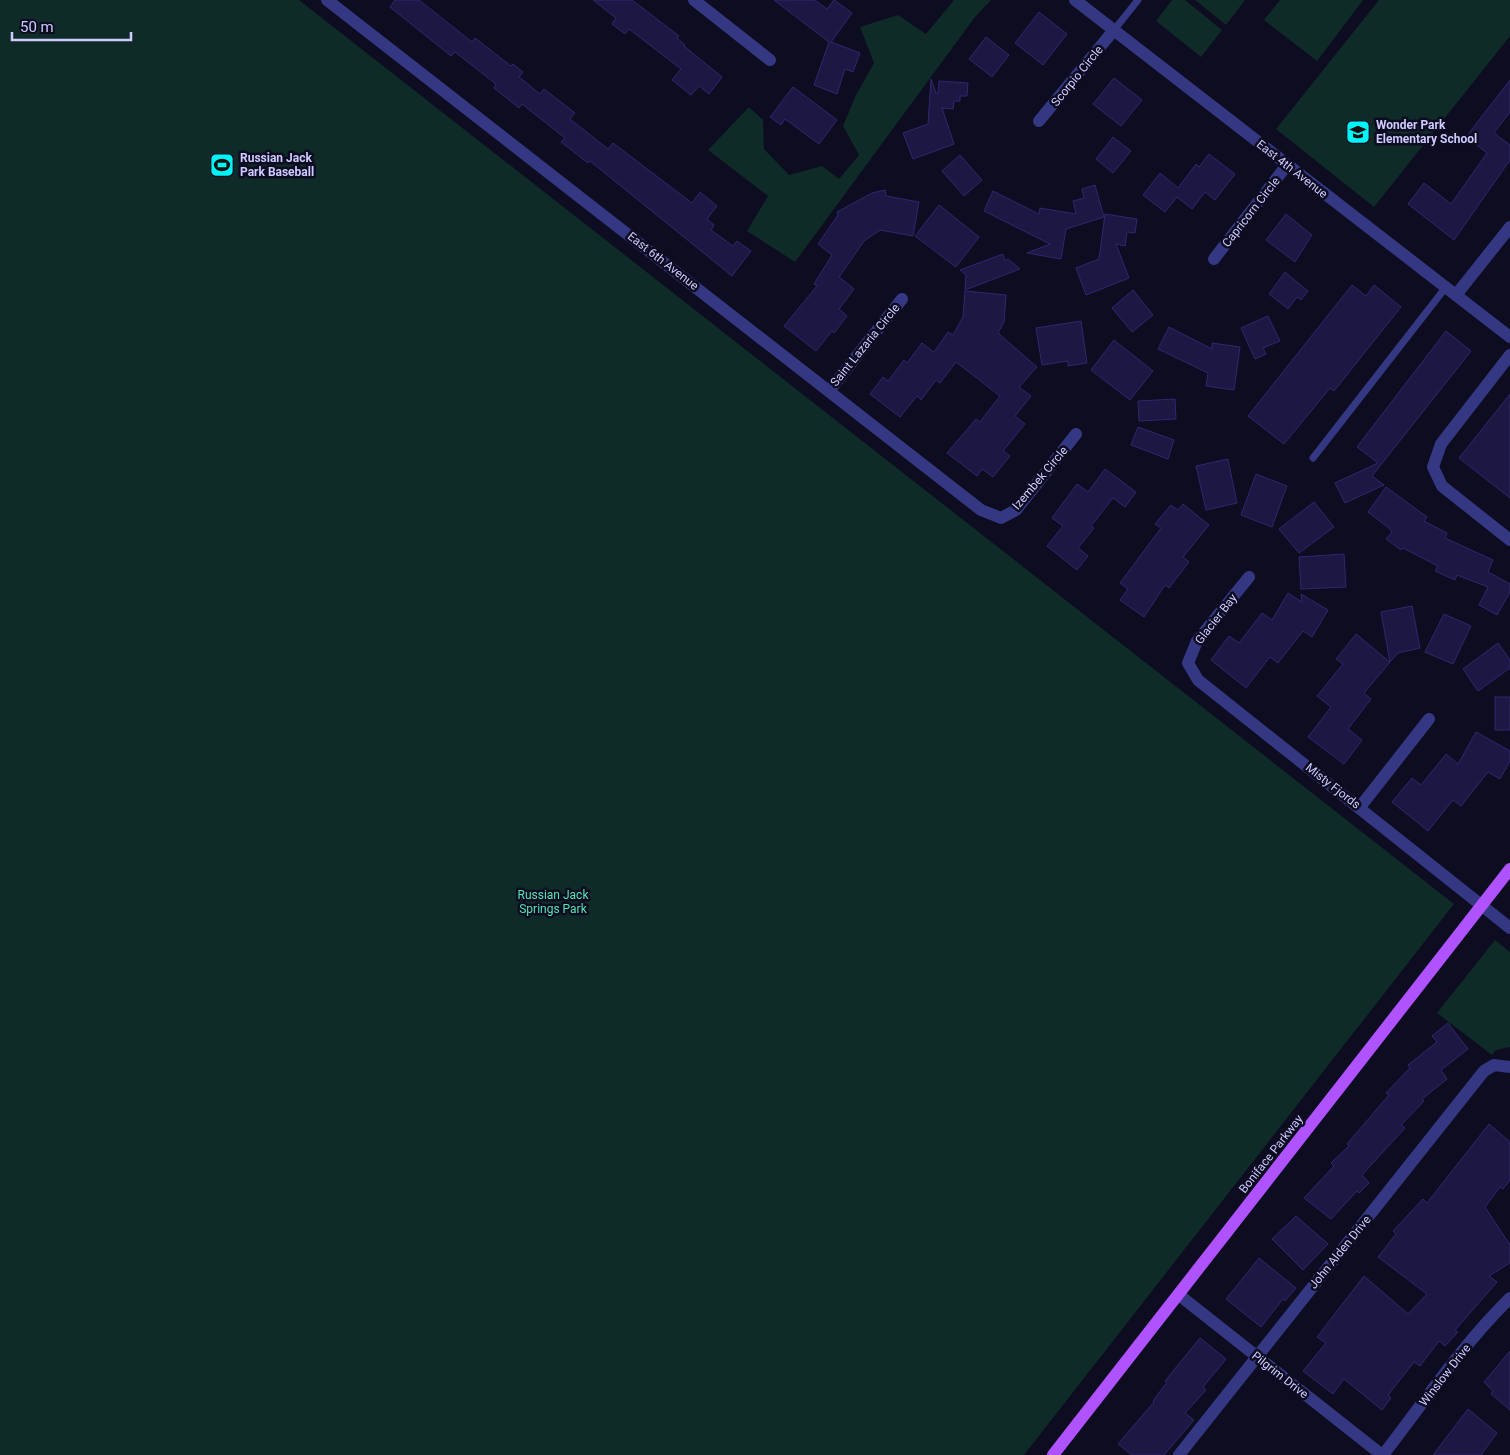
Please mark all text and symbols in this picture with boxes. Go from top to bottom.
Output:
scale bar [12,10,131,42]
text: 50 m [20,18,54,36]
street label: Scorpio Circle [1048,43,1106,109]
place label: Wonder Park Elementary School [1376,118,1477,146]
school or university icon: Wonder Park Elementary School [1345,119,1371,145]
street label: East 4th Avenue [1254,137,1330,201]
place label: Russian Jack Park Baseball [240,151,314,179]
sports icon: Russian Jack Park Baseball [209,152,235,178]
street label: Capricorn Circle [1219,174,1283,250]
street label: East 6th Avenue [625,229,701,293]
street label: Saint Lazaria Circle [827,301,903,389]
street label: Izembek Circle [1009,443,1071,513]
street label: Glacier Bay [1192,591,1240,647]
street label: Misty Fjords [1303,760,1363,812]
park label: Russian Jack Springs Park [518,888,589,916]
street label: Boniface Parkway [1236,1112,1306,1196]
street label: John Alden Drive [1306,1213,1374,1291]
street label: Winslow Drive [1416,1341,1474,1409]
street label: Pilgrim Drive [1249,1349,1311,1401]

